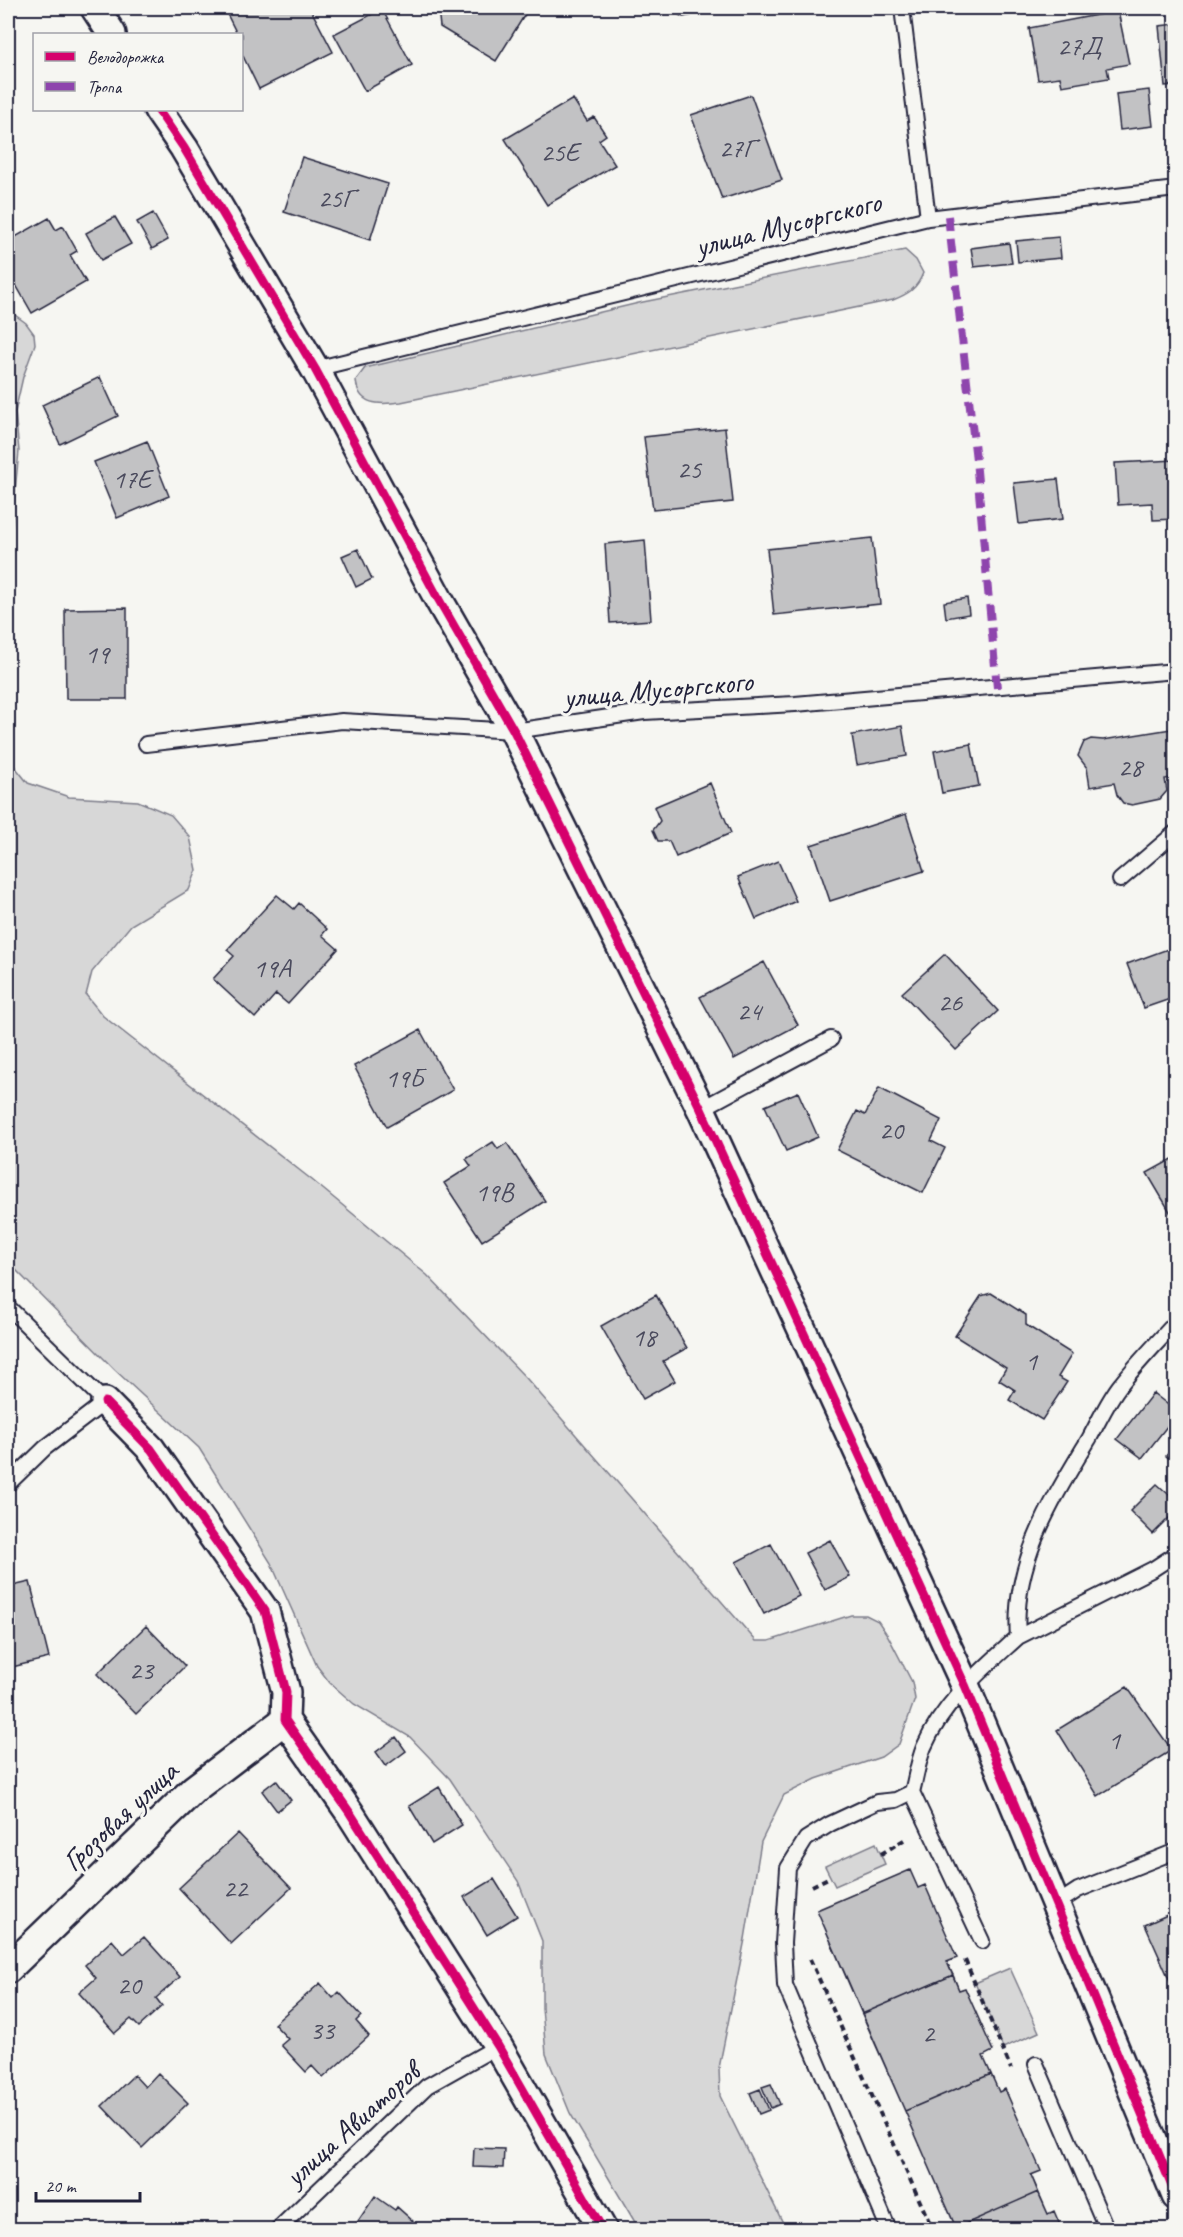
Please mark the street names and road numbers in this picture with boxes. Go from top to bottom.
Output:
street label: улица Мусоргского [689,182,886,266]
street label: улица Мусоргского [560,662,756,716]
street label: Грозовая улица [54,1751,187,1879]
street label: улица Авиаторов [275,2049,432,2196]

